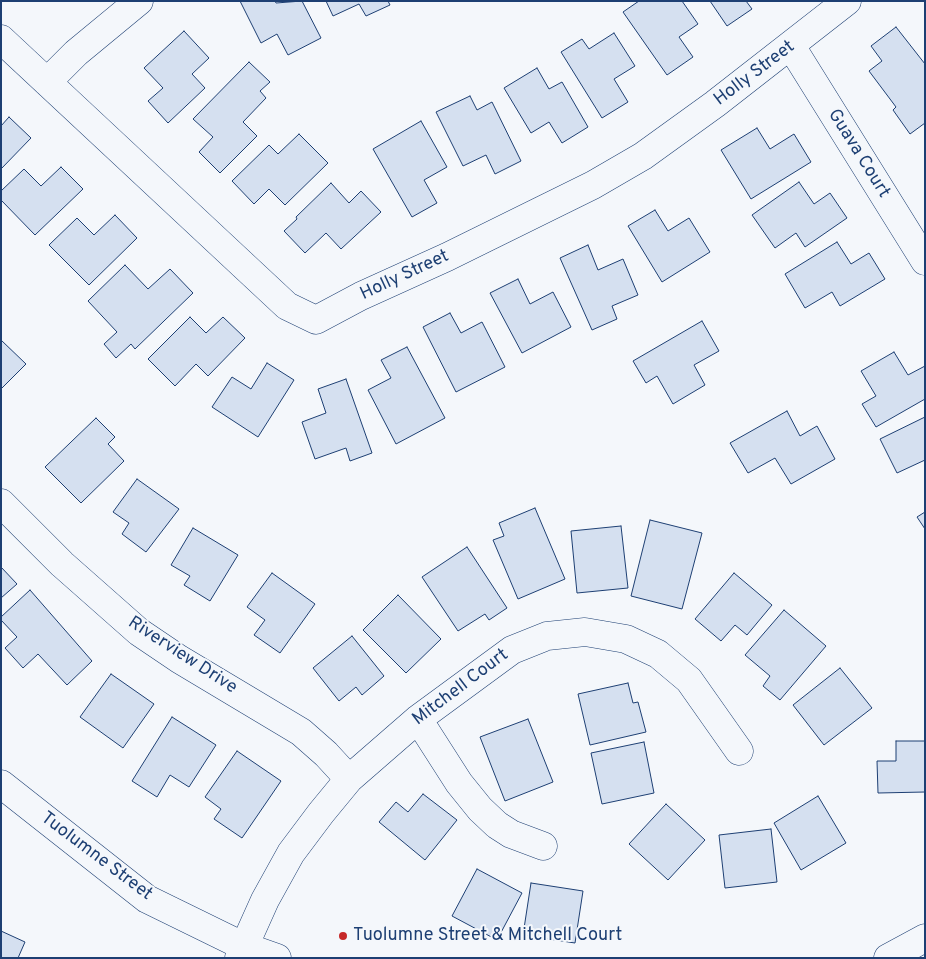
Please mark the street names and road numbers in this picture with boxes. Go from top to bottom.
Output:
street label: Holly Street [710,37,800,111]
street label: Guava Court [822,106,894,202]
street label: Holly Street [357,246,453,306]
street label: Riverview Drive [123,613,241,699]
street label: Mitchell Court [409,645,513,731]
street label: Tuolumne Street [36,808,156,906]

